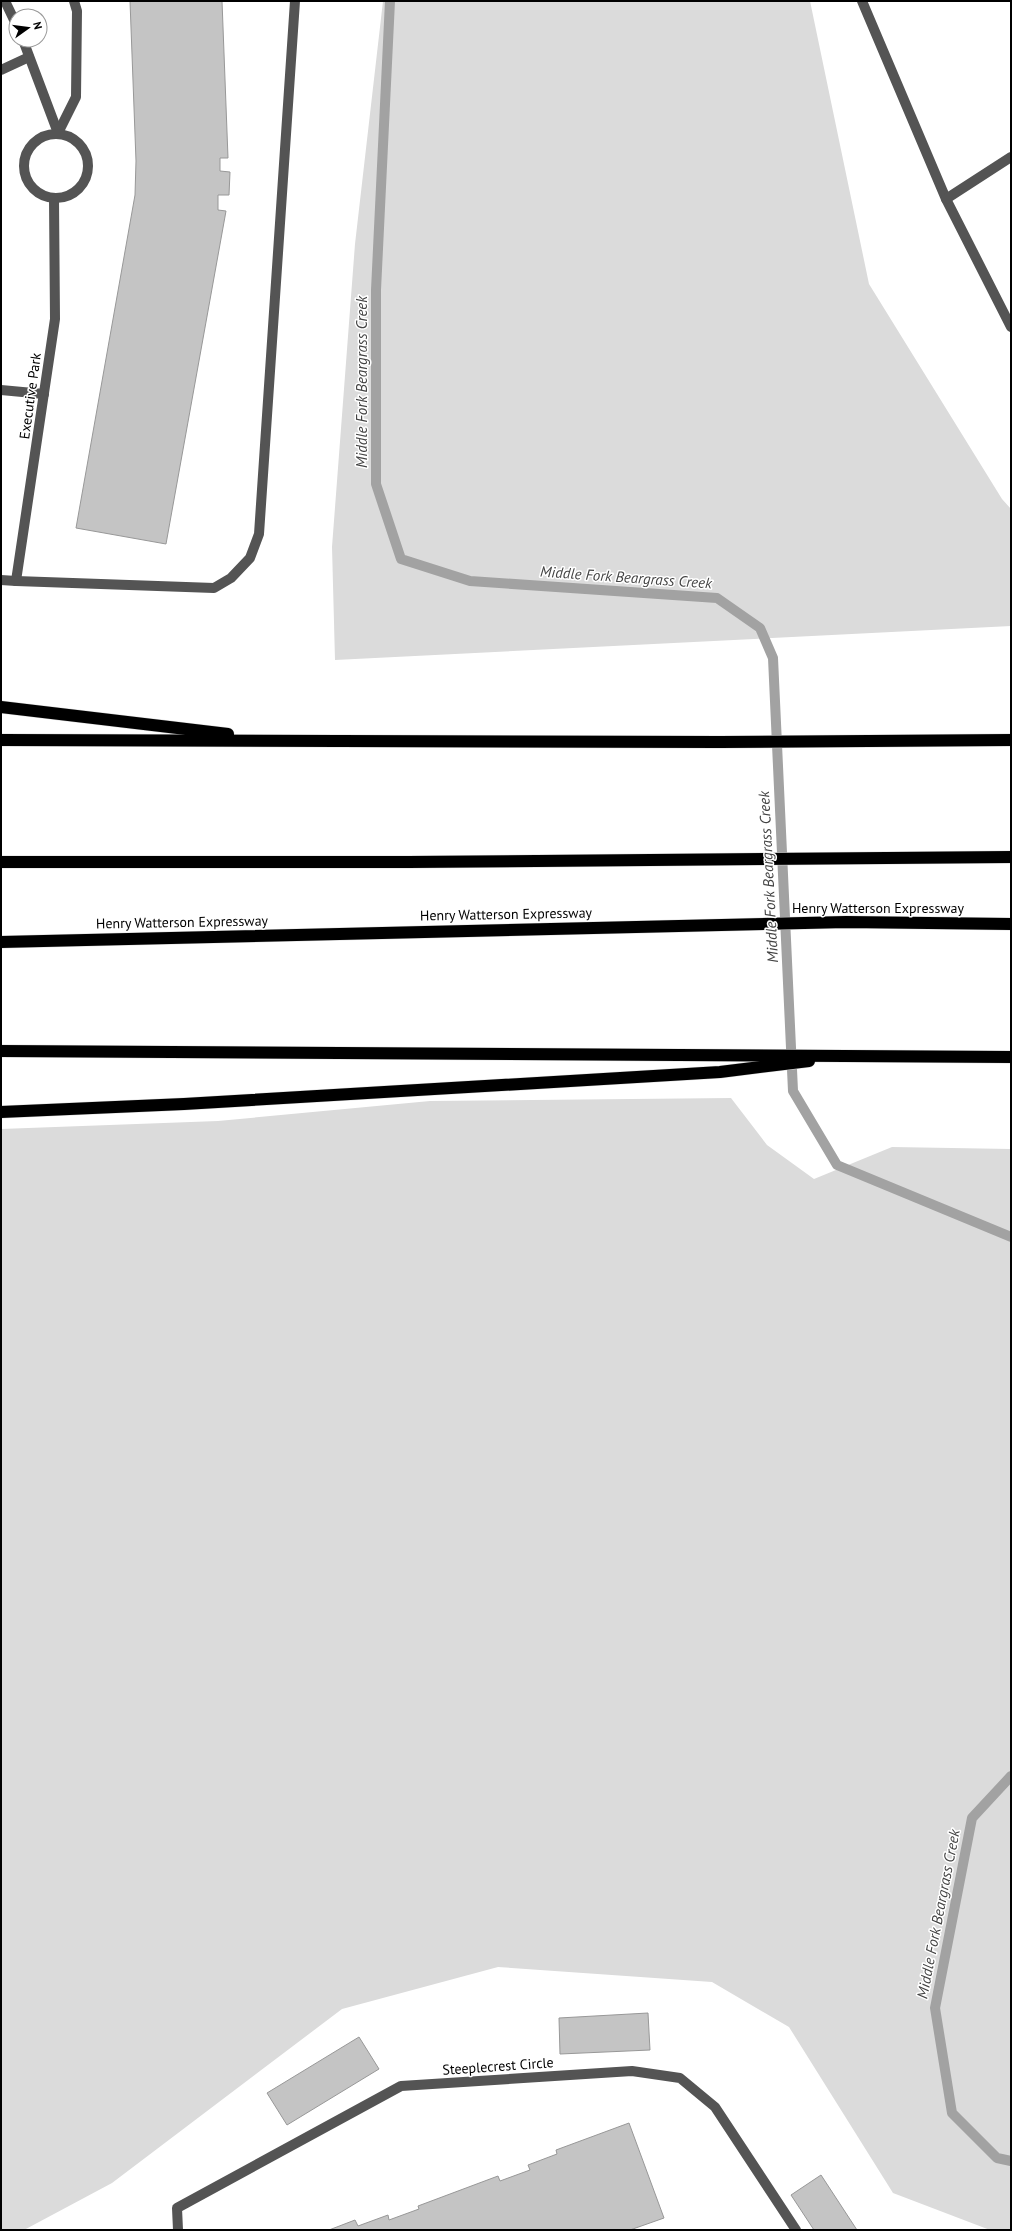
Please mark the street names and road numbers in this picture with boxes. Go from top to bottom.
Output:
street label: Executive Park [15,351,45,440]
street label: Henry Watterson Expressway [792,899,965,917]
street label: Henry Watterson Expressway [420,903,593,925]
street label: Henry Watterson Expressway [96,911,269,933]
street label: Steeplecrest Circle [442,2053,554,2079]

